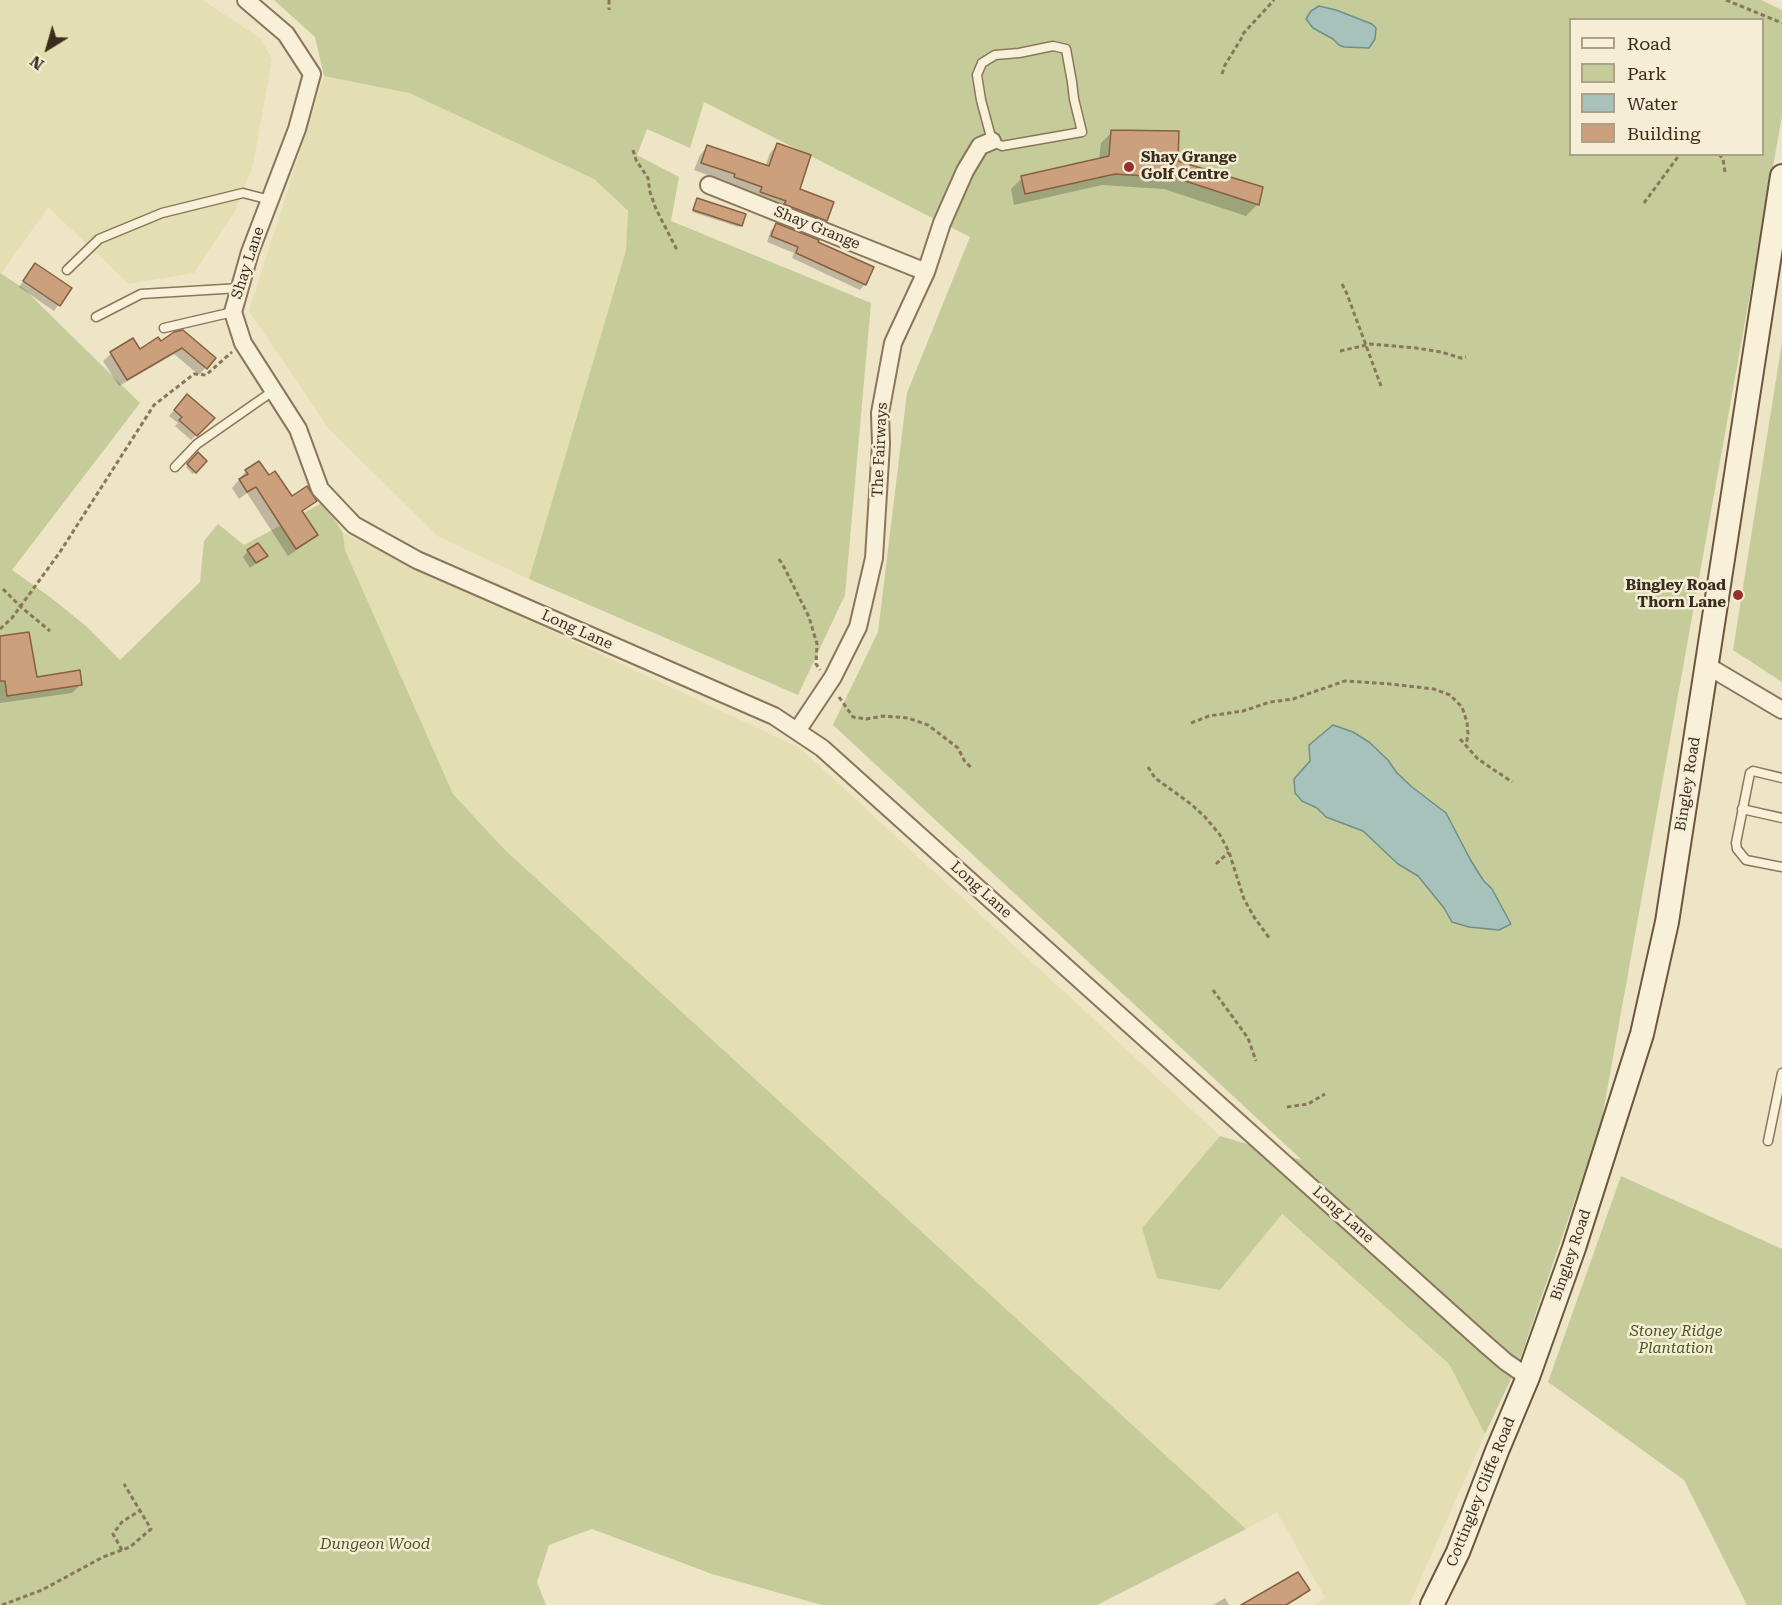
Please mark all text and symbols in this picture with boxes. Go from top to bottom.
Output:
north arrow [18,18,78,78]
legend [1569,18,1764,156]
text: Road [1627,33,1671,54]
text: N [26,51,48,74]
text: Park [1627,63,1667,84]
text: Water [1627,93,1678,114]
text: Building [1627,123,1701,144]
place label: Shay Grange Golf Centre [1141,149,1237,184]
marker: Shay Grange Golf Centre [1122,160,1136,174]
street label: Shay Grange [771,203,863,253]
street label: Shay Lane [228,225,268,301]
street label: The Fairways [869,402,891,498]
place label: Bingley Road Thorn Lane [1625,577,1726,612]
marker: Bingley Road Thorn Lane [1731,588,1745,602]
street label: Long Lane [539,606,615,654]
street label: Bingley Road [1672,736,1704,832]
street label: Long Lane [947,858,1015,922]
street label: Long Lane [1309,1183,1377,1247]
street label: Bingley Road [1547,1207,1595,1303]
park label: Stoney Ridge Plantation [1630,1323,1722,1358]
street label: Cottingley Cliffe Road [1443,1415,1519,1569]
park label: Dungeon Wood [320,1536,430,1554]

